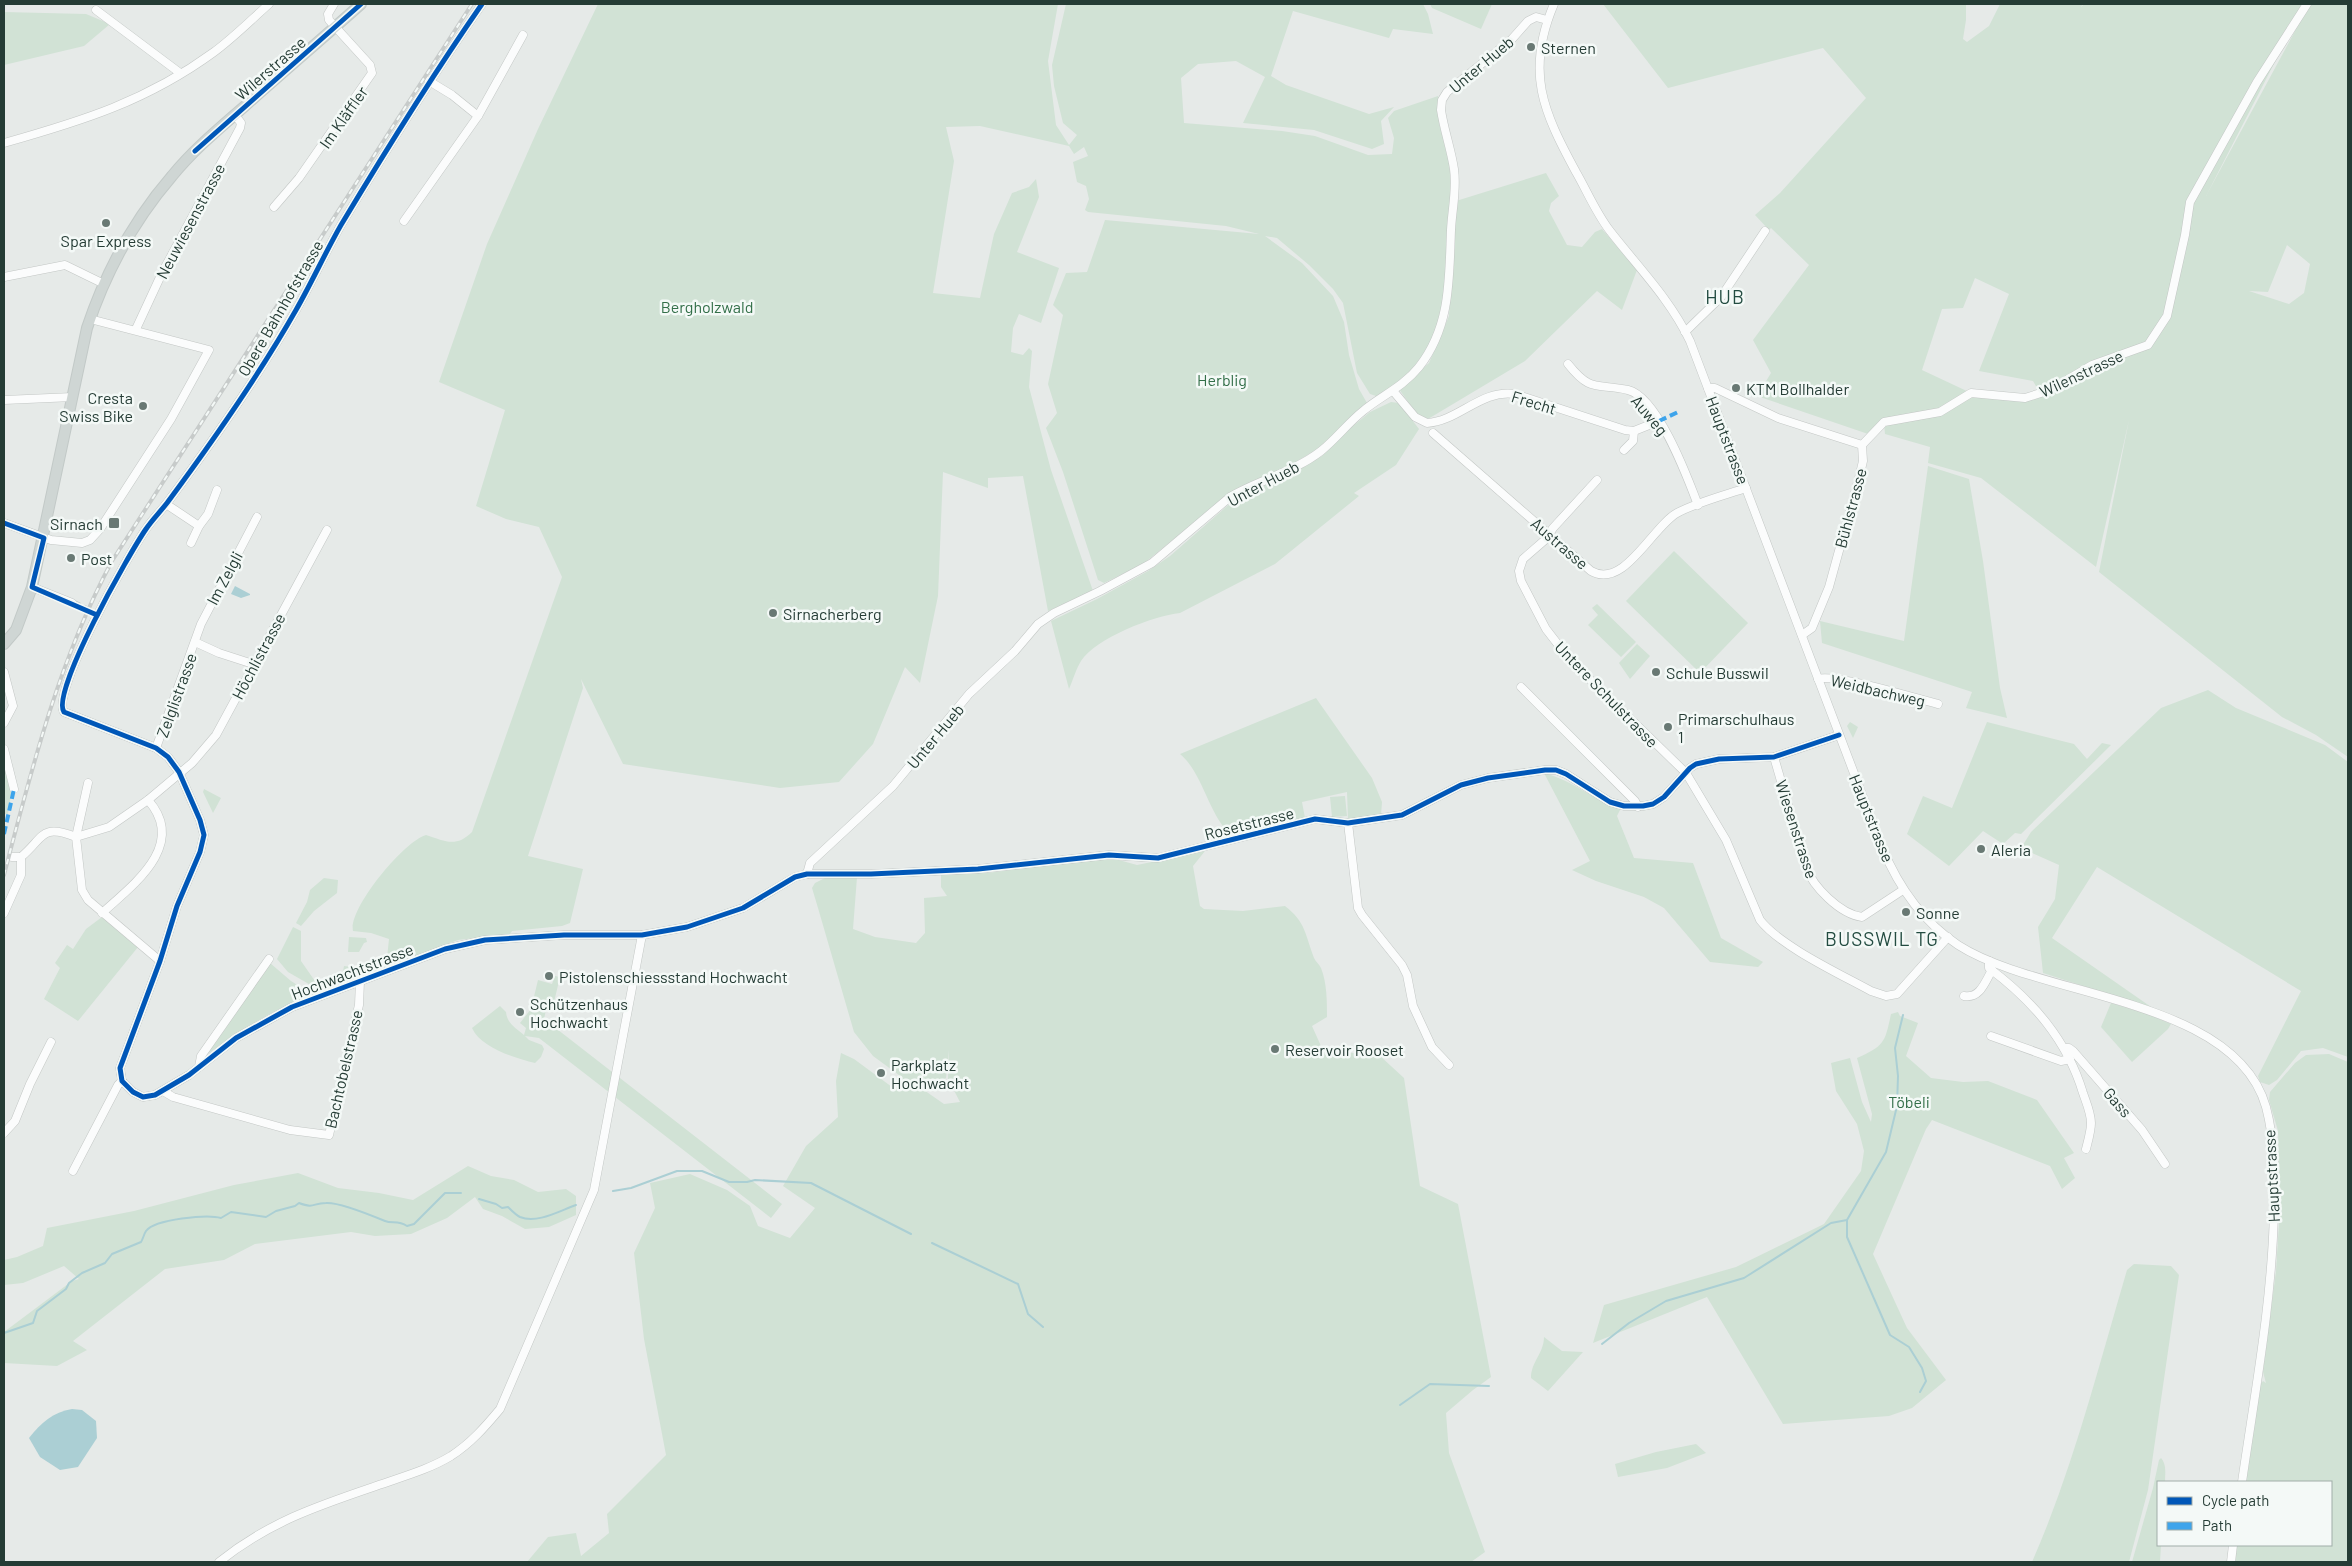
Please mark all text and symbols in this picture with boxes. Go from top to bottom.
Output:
street label: Wilerstrasse [231,32,309,104]
street label: Unter Hueb [1445,32,1517,96]
place label: Sternen [1541,38,1596,57]
marker: Sternen [1525,41,1537,53]
street label: Im Kläffler [315,82,371,152]
street label: Neuwiesenstrasse [152,160,228,282]
marker: Spar Express [100,217,112,229]
place label: Spar Express [61,231,151,250]
street label: Obere Bahnhofstrasse [233,237,327,379]
district label: HUB [1705,285,1745,308]
park label: Bergholzwald [661,297,753,316]
street label: Wilenstrasse [2036,345,2126,401]
park label: Herblig [1197,370,1247,389]
place label: KTM Bollhalder [1746,379,1849,398]
marker: KTM Bollhalder [1730,382,1742,394]
street label: Frecht [1509,386,1559,418]
place label: Cresta Swiss Bike [59,388,133,425]
street label: Auweg [1628,391,1672,439]
street label: Hauptstrasse [1702,393,1754,487]
marker: Cresta Swiss Bike [137,400,149,412]
street label: Unter Hueb [1224,456,1302,510]
street label: Bühlstrasse [1830,466,1870,550]
street label: Austrasse [1528,513,1592,573]
place label: Sirnach [50,514,103,533]
marker: Sirnach [107,516,121,530]
street label: Im Zelgli [202,548,246,608]
place label: Post [81,549,112,568]
marker: Post [65,552,77,564]
place label: Sirnacherberg [783,604,882,623]
marker: Sirnacherberg [767,607,779,619]
street label: Höchlistrasse [227,610,289,702]
street label: Untere Schulstrasse [1551,637,1663,751]
street label: Zelglistrasse [152,650,200,740]
place label: Schule Busswil [1666,663,1769,682]
marker: Schule Busswil [1650,666,1662,678]
street label: Weidbachweg [1829,670,1927,710]
street label: Unter Hueb [903,700,967,772]
place label: Primarschulhaus 1 [1678,709,1795,746]
marker: Primarschulhaus 1 [1662,721,1674,733]
street label: Hauptstrasse [1846,771,1898,865]
street label: Wiesenstrasse [1772,777,1822,881]
street label: Rosetstrasse [1202,803,1296,843]
place label: Aleria [1991,840,2031,859]
marker: Aleria [1975,843,1987,855]
place label: Sonne [1916,903,1960,922]
marker: Sonne [1900,906,1912,918]
district label: BUSSWIL TG [1825,927,1939,950]
street label: Hochwachtstrasse [288,939,416,1003]
place label: Pistolenschiessstand Hochwacht [559,967,788,986]
marker: Pistolenschiessstand Hochwacht [543,970,555,982]
place label: Schützenhaus Hochwacht [530,994,628,1031]
marker: Schützenhaus Hochwacht [514,1006,526,1018]
street label: Bachtobelstrasse [320,1008,366,1130]
place label: Reservoir Rooset [1285,1040,1404,1059]
marker: Reservoir Rooset [1269,1043,1281,1055]
place label: Parkplatz Hochwacht [891,1055,969,1092]
marker: Parkplatz Hochwacht [875,1067,887,1079]
street label: Gass [2100,1083,2136,1121]
park label: Töbeli [1888,1092,1930,1111]
street label: Hauptstrasse [2259,1129,2283,1223]
legend [2157,1481,2332,1546]
text: Cycle path [2202,1491,2269,1509]
text: Path [2202,1516,2232,1534]

